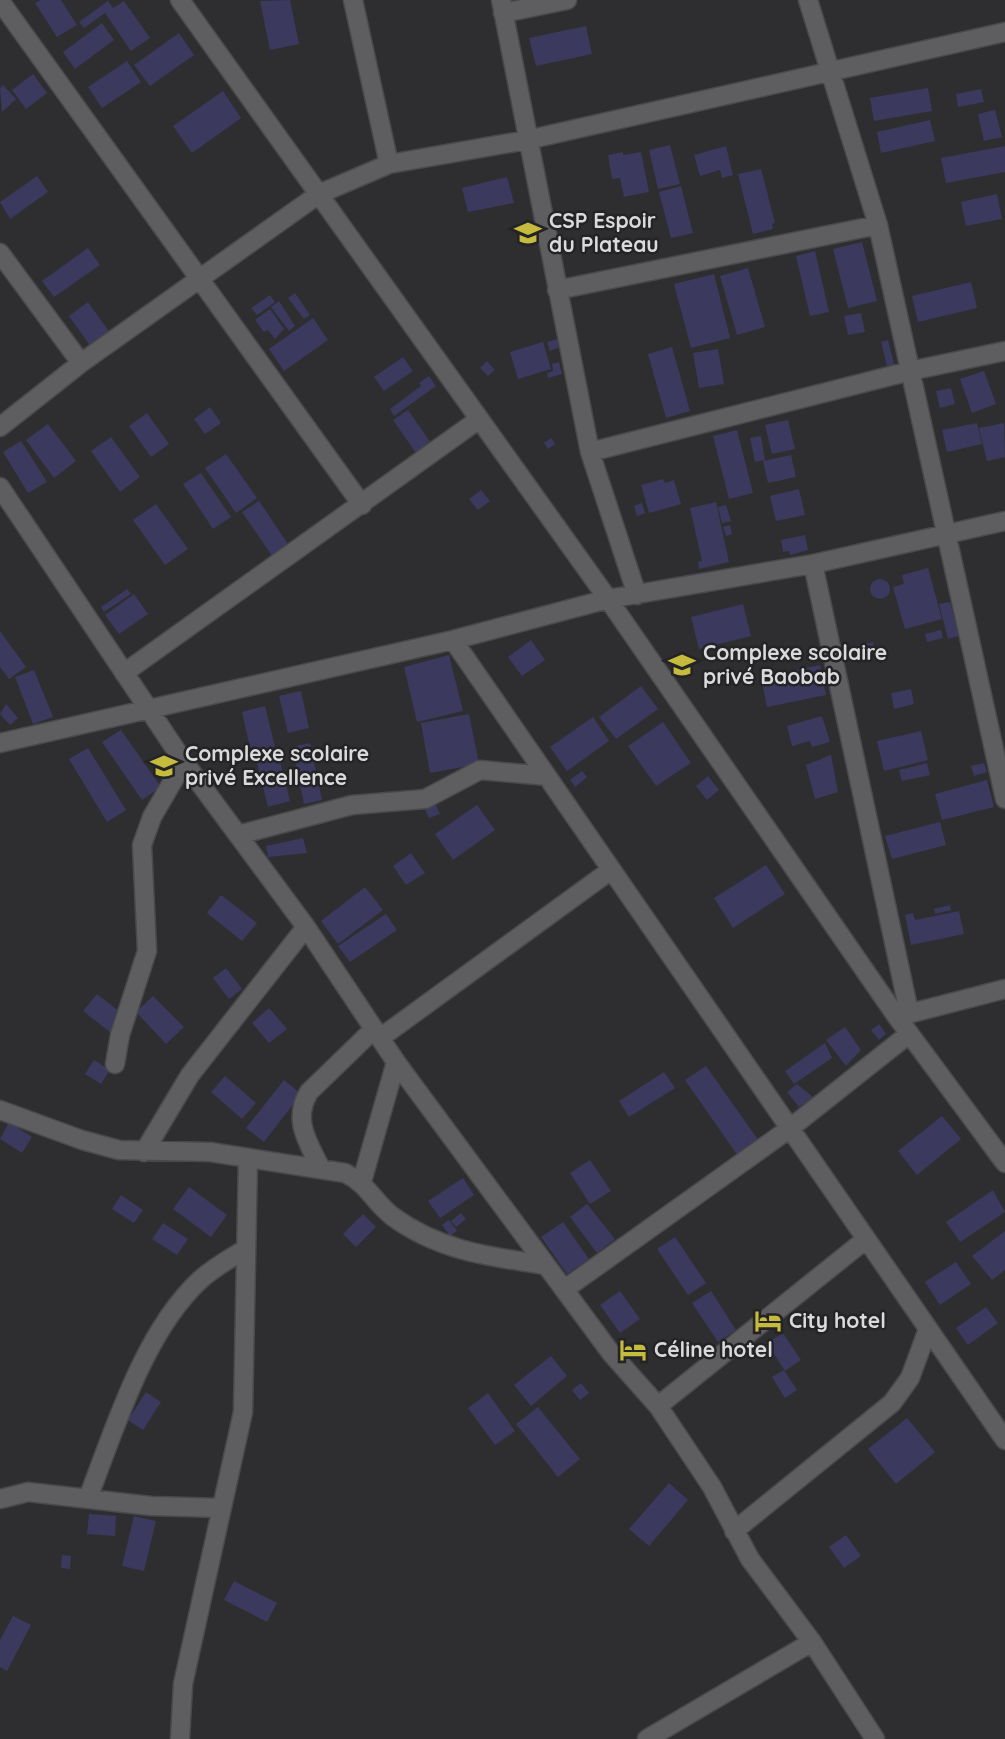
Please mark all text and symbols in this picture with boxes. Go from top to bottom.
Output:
place label: CSP Espoir du Plateau [549,207,659,257]
school or university icon: CSP Espoir du Plateau [513,218,543,248]
place label: Complexe scolaire privé Baobab [703,639,887,689]
school or university icon: Complexe scolaire privé Baobab [667,650,697,680]
place label: Complexe scolaire privé Excellence [185,740,369,790]
school or university icon: Complexe scolaire privé Excellence [149,751,179,781]
hotel icon: City hotel [753,1306,783,1336]
place label: City hotel [789,1307,886,1333]
hotel icon: Céline hotel [618,1335,648,1365]
place label: Céline hotel [654,1336,773,1362]

